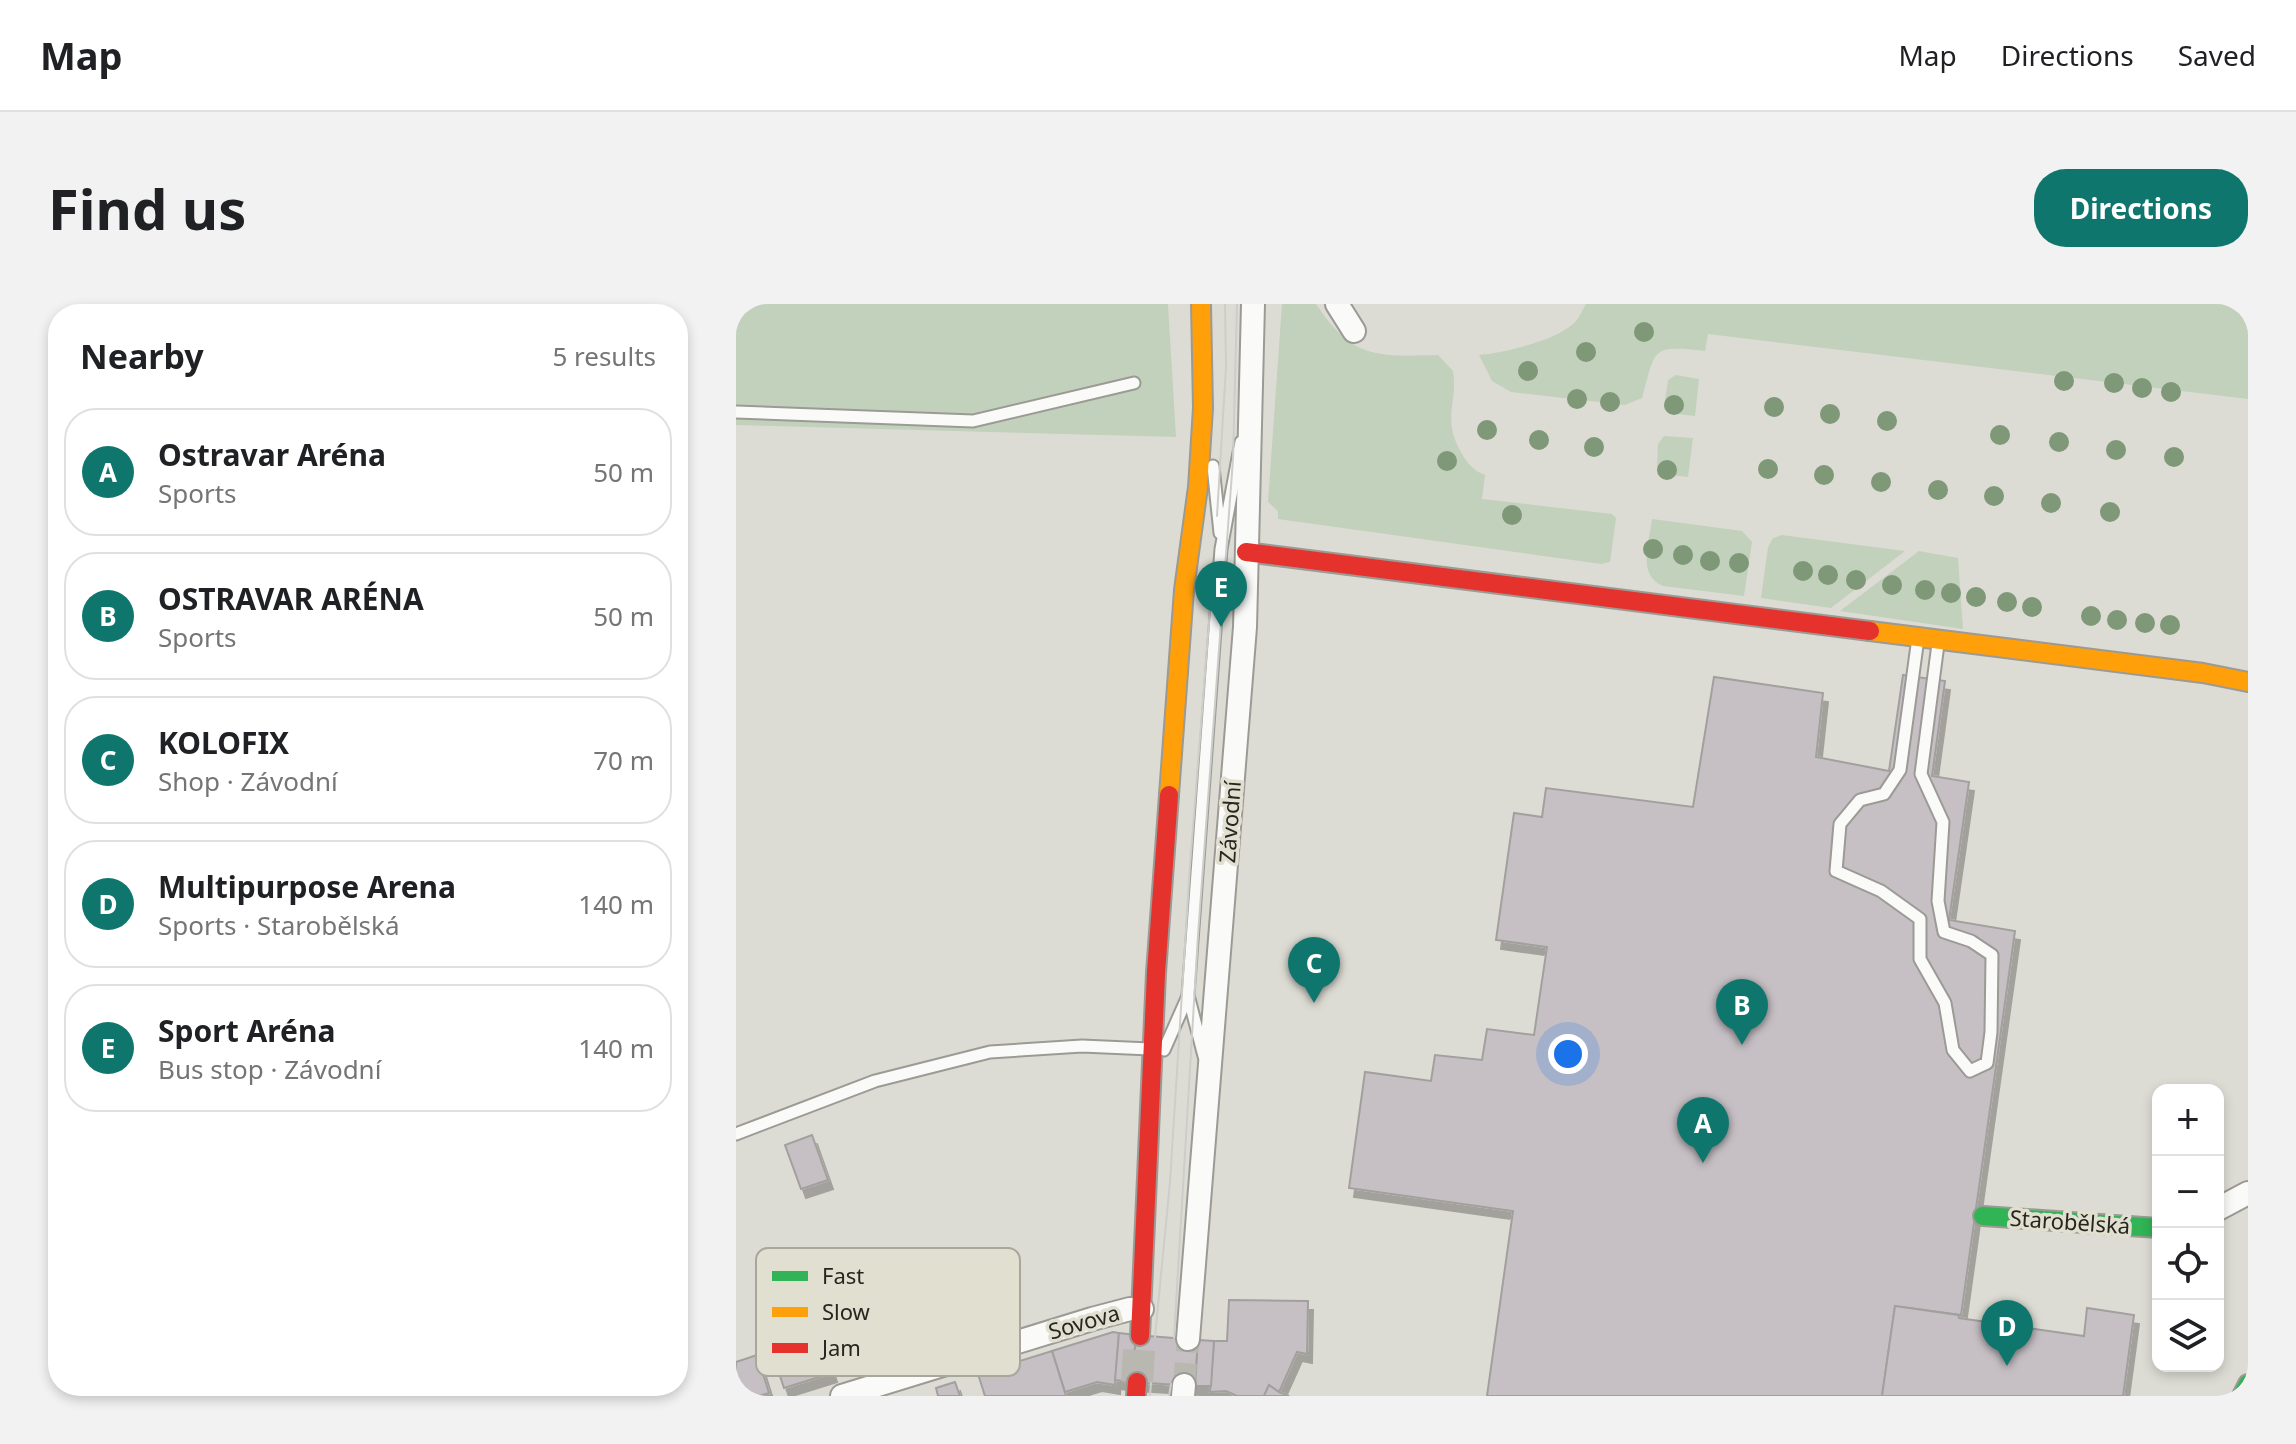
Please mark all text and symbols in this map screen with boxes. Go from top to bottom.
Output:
text: Map [40,29,123,81]
text: Map [1898,36,1957,74]
text: Directions [2001,36,2134,74]
text: Saved [2178,36,2256,74]
button: Directions [2034,169,2248,247]
text: Find us [48,170,246,246]
text: Nearby [80,333,204,379]
text: 5 results [552,338,656,374]
text: Ostravar Aréna [158,434,386,475]
text: A [99,454,117,490]
text: 50 m [593,454,654,490]
text: Sports [158,475,237,511]
pin: E [1195,561,1247,627]
text: OSTRAVAR ARÉNA [158,578,424,619]
text: B [99,598,117,634]
text: 50 m [593,598,654,634]
text: Sports [158,619,237,655]
text: KOLOFIX [158,722,289,763]
text: C [100,742,116,778]
text: 70 m [593,742,654,778]
text: Shop · Závodní [158,763,338,799]
street label: Závodní [1211,779,1247,864]
text: Multipurpose Arena [158,866,456,907]
text: D [98,886,118,922]
text: 140 m [578,886,654,922]
text: Sports · Starobělská [158,907,400,943]
pin: C [1288,937,1340,1003]
pin: B [1716,979,1768,1045]
text: Sport Aréna [158,1010,335,1051]
text: E [101,1030,115,1066]
text: 140 m [578,1030,654,1066]
your location [1548,1034,1588,1074]
text: Bus stop · Závodní [158,1051,381,1087]
map controls [2152,1084,2224,1372]
button: + [2152,1084,2224,1156]
pin: A [1677,1097,1729,1163]
button: − [2152,1156,2224,1228]
street label: Starobělská [2009,1202,2131,1240]
button: locate [2152,1228,2224,1300]
legend [756,1248,1020,1376]
text: Fast [822,1260,864,1290]
text: Slow [822,1296,871,1326]
street label: Sovova [1045,1297,1123,1345]
pin: D [1981,1300,2033,1366]
button: layers [2152,1300,2224,1372]
text: Jam [820,1332,861,1362]

